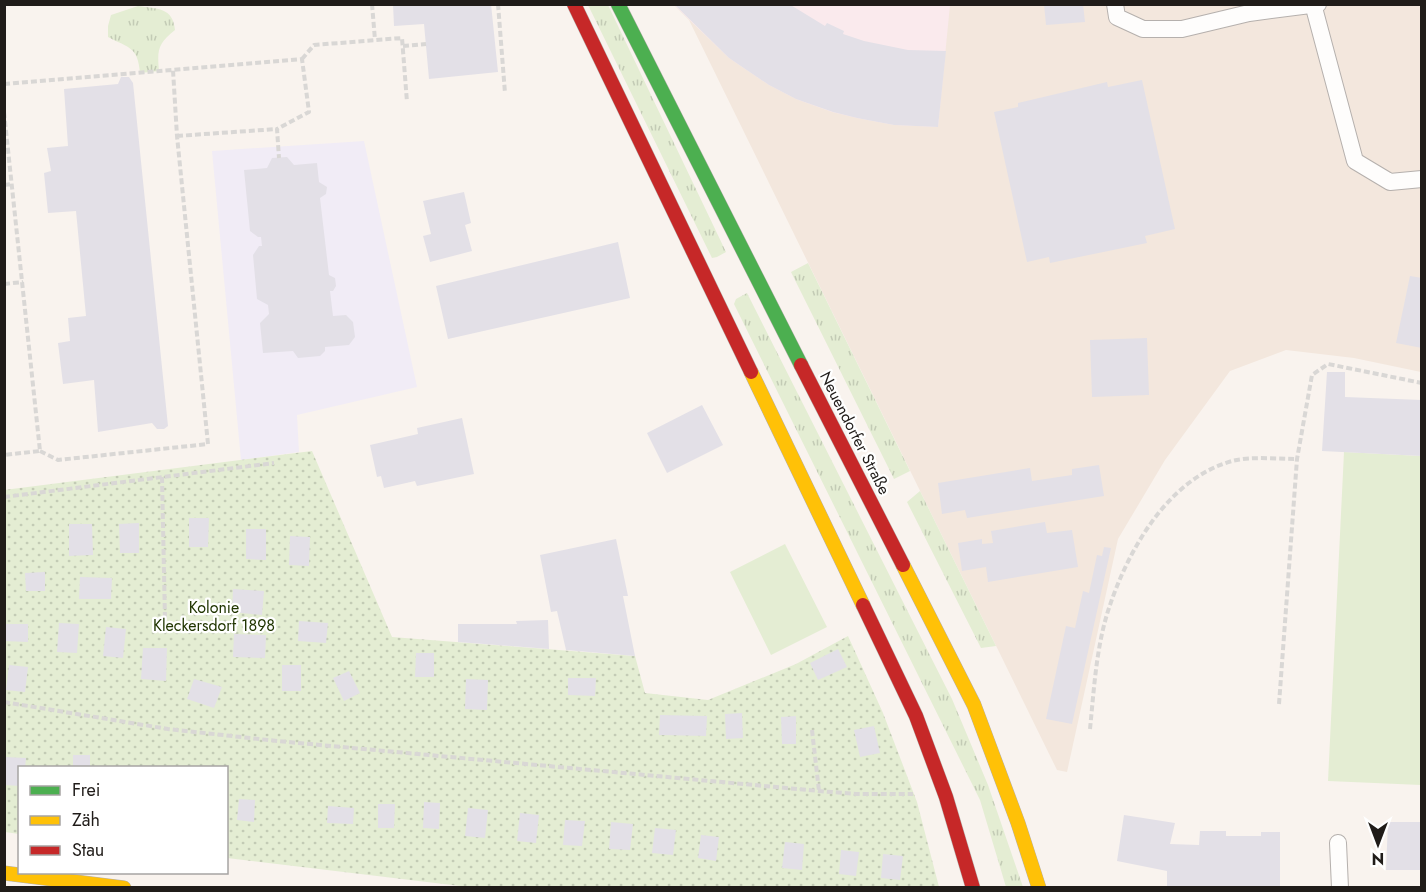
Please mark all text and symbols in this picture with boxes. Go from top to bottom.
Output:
street label: Neuendorfer Straße [814,368,896,498]
park label: Kolonie Kleckersdorf 1898 [153,596,275,637]
legend [18,766,228,874]
text: Frei [72,777,101,803]
text: Zäh [72,807,100,833]
north arrow [1348,814,1408,874]
text: Stau [72,837,104,863]
text: N [1372,847,1384,870]

